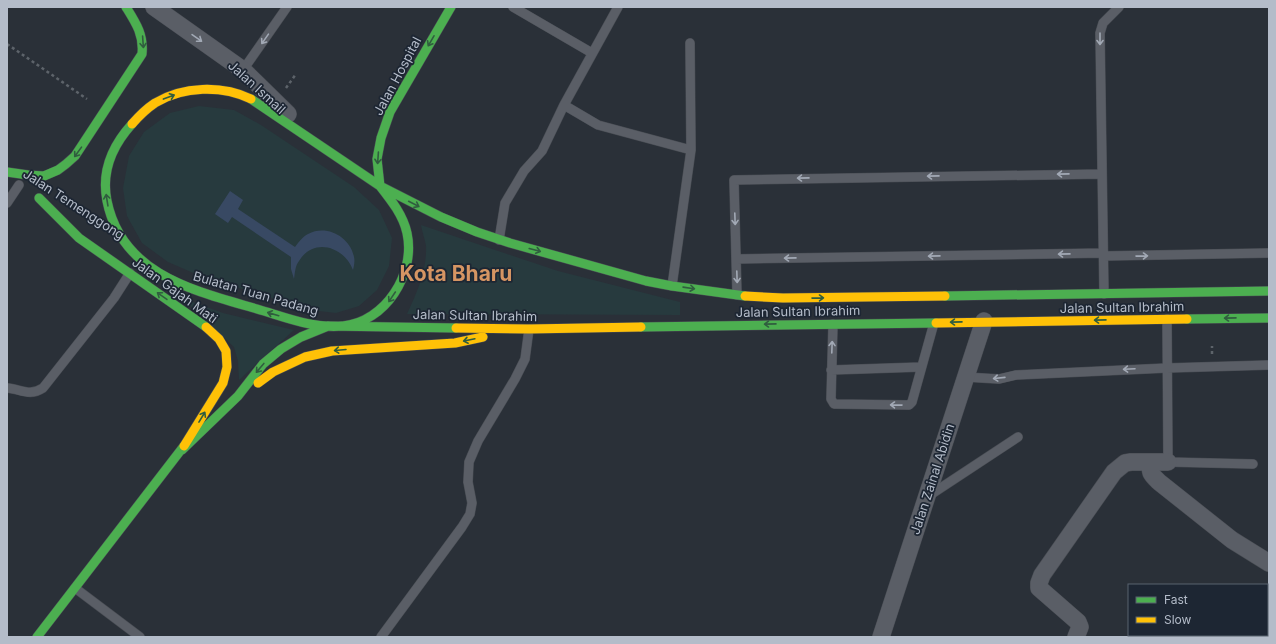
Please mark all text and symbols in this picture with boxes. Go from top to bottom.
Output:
one-way arrow [1096,32,1104,45]
one-way arrow [261,33,269,44]
one-way arrow [192,34,203,42]
street label: Jalan Hospital [370,34,424,118]
one-way arrow [139,35,146,48]
one-way arrow [427,35,435,47]
street label: Jalan Ismail [225,57,289,117]
one-way arrow [163,93,175,101]
one-way arrow [74,146,82,157]
one-way arrow [375,151,382,164]
street label: Jalan Temenggong [20,165,128,243]
one-way arrow [1057,170,1070,178]
one-way arrow [927,173,940,180]
one-way arrow [797,175,810,182]
one-way arrow [103,194,111,207]
one-way arrow [408,200,420,208]
one-way arrow [731,212,739,225]
one-way arrow [529,247,542,255]
one-way arrow [1058,250,1071,258]
one-way arrow [928,252,941,260]
one-way arrow [1135,252,1148,259]
street label: Jalan Gajah Mati [129,254,221,326]
one-way arrow [784,254,797,262]
district label: Kota Bharu [400,261,512,286]
street label: Bulatan Tuan Padang [191,267,321,319]
one-way arrow [733,270,741,283]
one-way arrow [682,284,695,292]
one-way arrow [387,291,395,303]
one-way arrow [157,292,168,300]
one-way arrow [811,294,824,301]
street label: Jalan Sultan Ibrahim [1060,298,1184,316]
street label: Jalan Sultan Ibrahim [736,302,860,320]
street label: Jalan Sultan Ibrahim [413,306,537,324]
one-way arrow [266,310,279,317]
one-way arrow [1224,314,1237,322]
one-way arrow [1094,316,1107,324]
one-way arrow [950,318,963,326]
one-way arrow [764,320,777,328]
one-way arrow [463,336,476,344]
one-way arrow [828,341,835,354]
one-way arrow [334,347,347,354]
one-way arrow [256,363,265,373]
one-way arrow [1123,366,1136,373]
one-way arrow [993,375,1006,382]
one-way arrow [890,401,903,409]
one-way arrow [199,411,207,423]
street label: Jalan Zainal Abidin [907,421,957,537]
legend [1128,584,1268,636]
text: Fast [1164,592,1188,607]
text: Slow [1164,612,1192,627]

